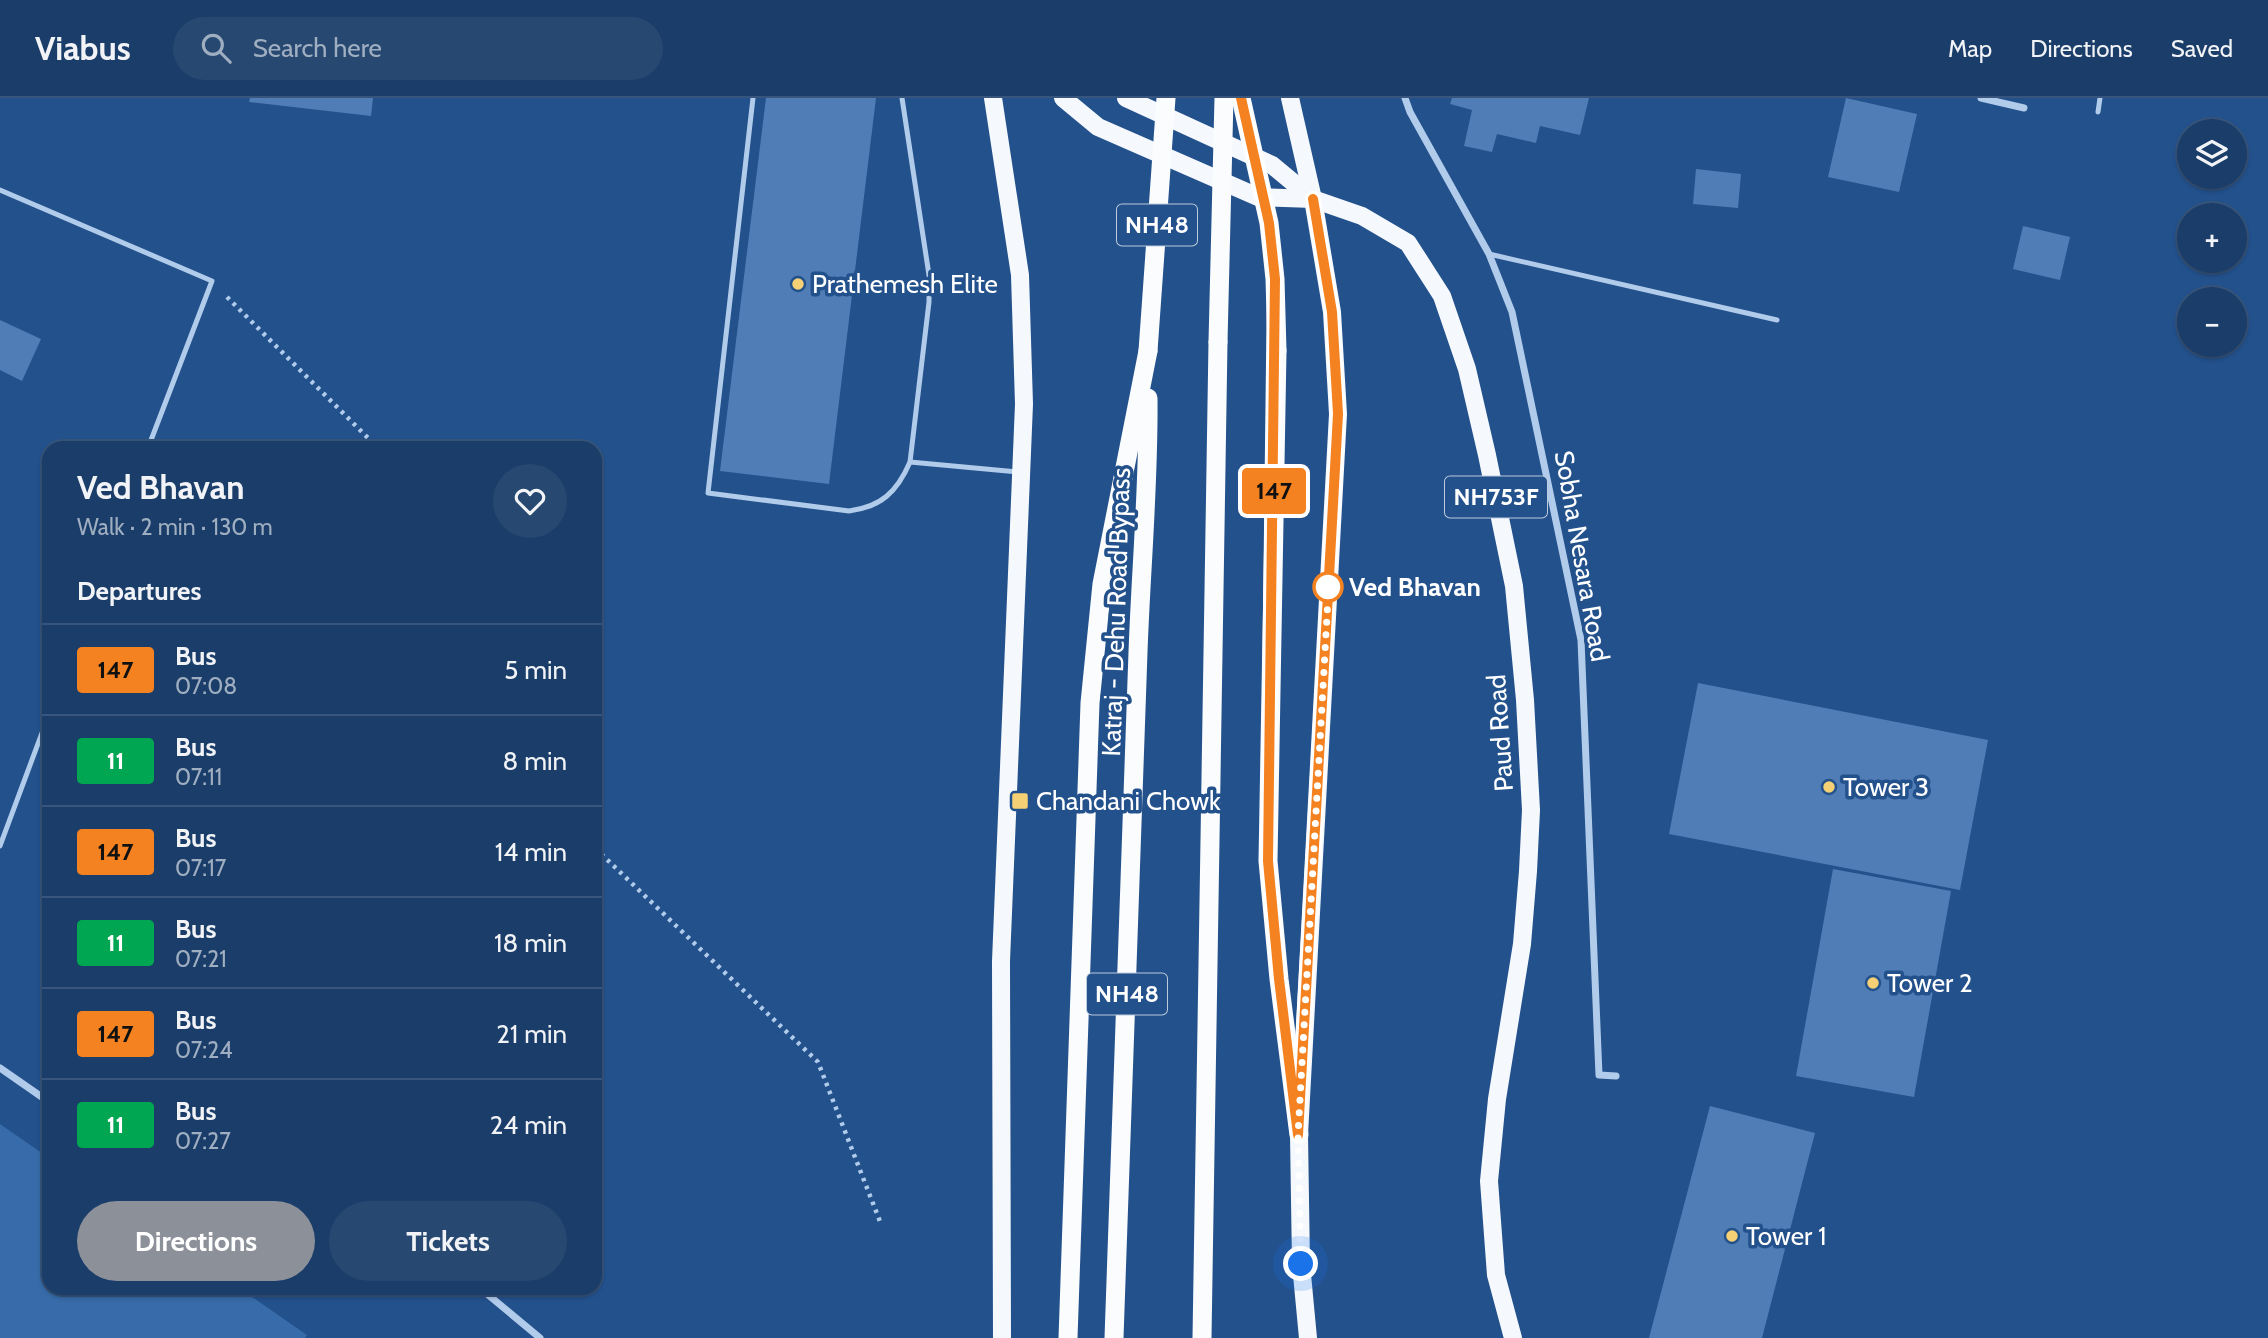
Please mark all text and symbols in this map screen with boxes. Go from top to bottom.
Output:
search box [173,17,663,80]
text: Viabus [35,28,131,68]
icon: search [197,29,235,67]
text: Search here [253,32,382,64]
text: Map [1948,34,1992,63]
text: Directions [2030,34,2133,63]
text: Saved [2171,34,2233,63]
map controls [2177,119,2247,357]
button: layers [2177,119,2247,189]
button: + [2177,203,2247,273]
road number: NH48 [1117,204,1197,246]
place label: Prathemesh Elite [812,268,998,300]
marker: Prathemesh Elite [790,276,806,292]
button: − [2177,287,2247,357]
street label: Sobha Nesara Road [1548,448,1616,664]
button: heart [493,464,567,538]
text: Ved Bhavan [77,467,244,507]
street label: Katraj - Dehu Road Bypass [1095,467,1137,757]
line badge: 147 [1234,468,1314,514]
text: 147 [1256,476,1292,505]
road number: NH753F [1445,476,1547,518]
text: Walk · 2 min · 130 m [77,513,273,541]
place label: Ved Bhavan [1349,571,1481,603]
marker: Ved Bhavan [1313,572,1343,602]
text: Departures [77,575,201,607]
text: Bus [175,640,216,672]
text: 5 min [504,654,567,686]
text: 147 [97,655,134,684]
text: 07:08 [175,672,237,700]
street label: Paud Road [1480,673,1520,793]
text: Bus [175,731,216,763]
text: 8 min [503,745,567,777]
text: 11 [107,746,124,775]
text: 07:11 [175,763,222,791]
place label: Tower 3 [1843,771,1929,803]
marker: Tower 3 [1821,779,1837,795]
place label: Chandani Chowk [1036,785,1221,817]
marker: Chandani Chowk [1010,791,1030,811]
text: Bus [175,822,216,854]
text: 14 min [495,836,567,868]
text: 147 [97,837,134,866]
text: 07:17 [175,854,226,882]
text: Bus [175,913,216,945]
text: 18 min [494,927,567,959]
text: 11 [107,928,124,957]
text: 07:21 [175,945,227,973]
place label: Tower 2 [1887,967,1973,999]
road number: NH48 [1087,974,1167,1014]
marker: Tower 2 [1865,975,1881,991]
text: Bus [175,1004,216,1036]
text: 21 min [496,1018,567,1050]
text: 147 [97,1019,134,1048]
text: 07:24 [175,1036,233,1064]
text: Bus [175,1095,216,1127]
text: 24 min [490,1109,567,1141]
text: 11 [107,1110,124,1139]
text: 07:27 [175,1127,231,1155]
button: Directions [77,1201,315,1281]
button: Tickets [329,1201,567,1281]
place label: Tower 1 [1746,1220,1827,1252]
marker: Tower 1 [1724,1228,1740,1244]
your location [1283,1246,1318,1281]

